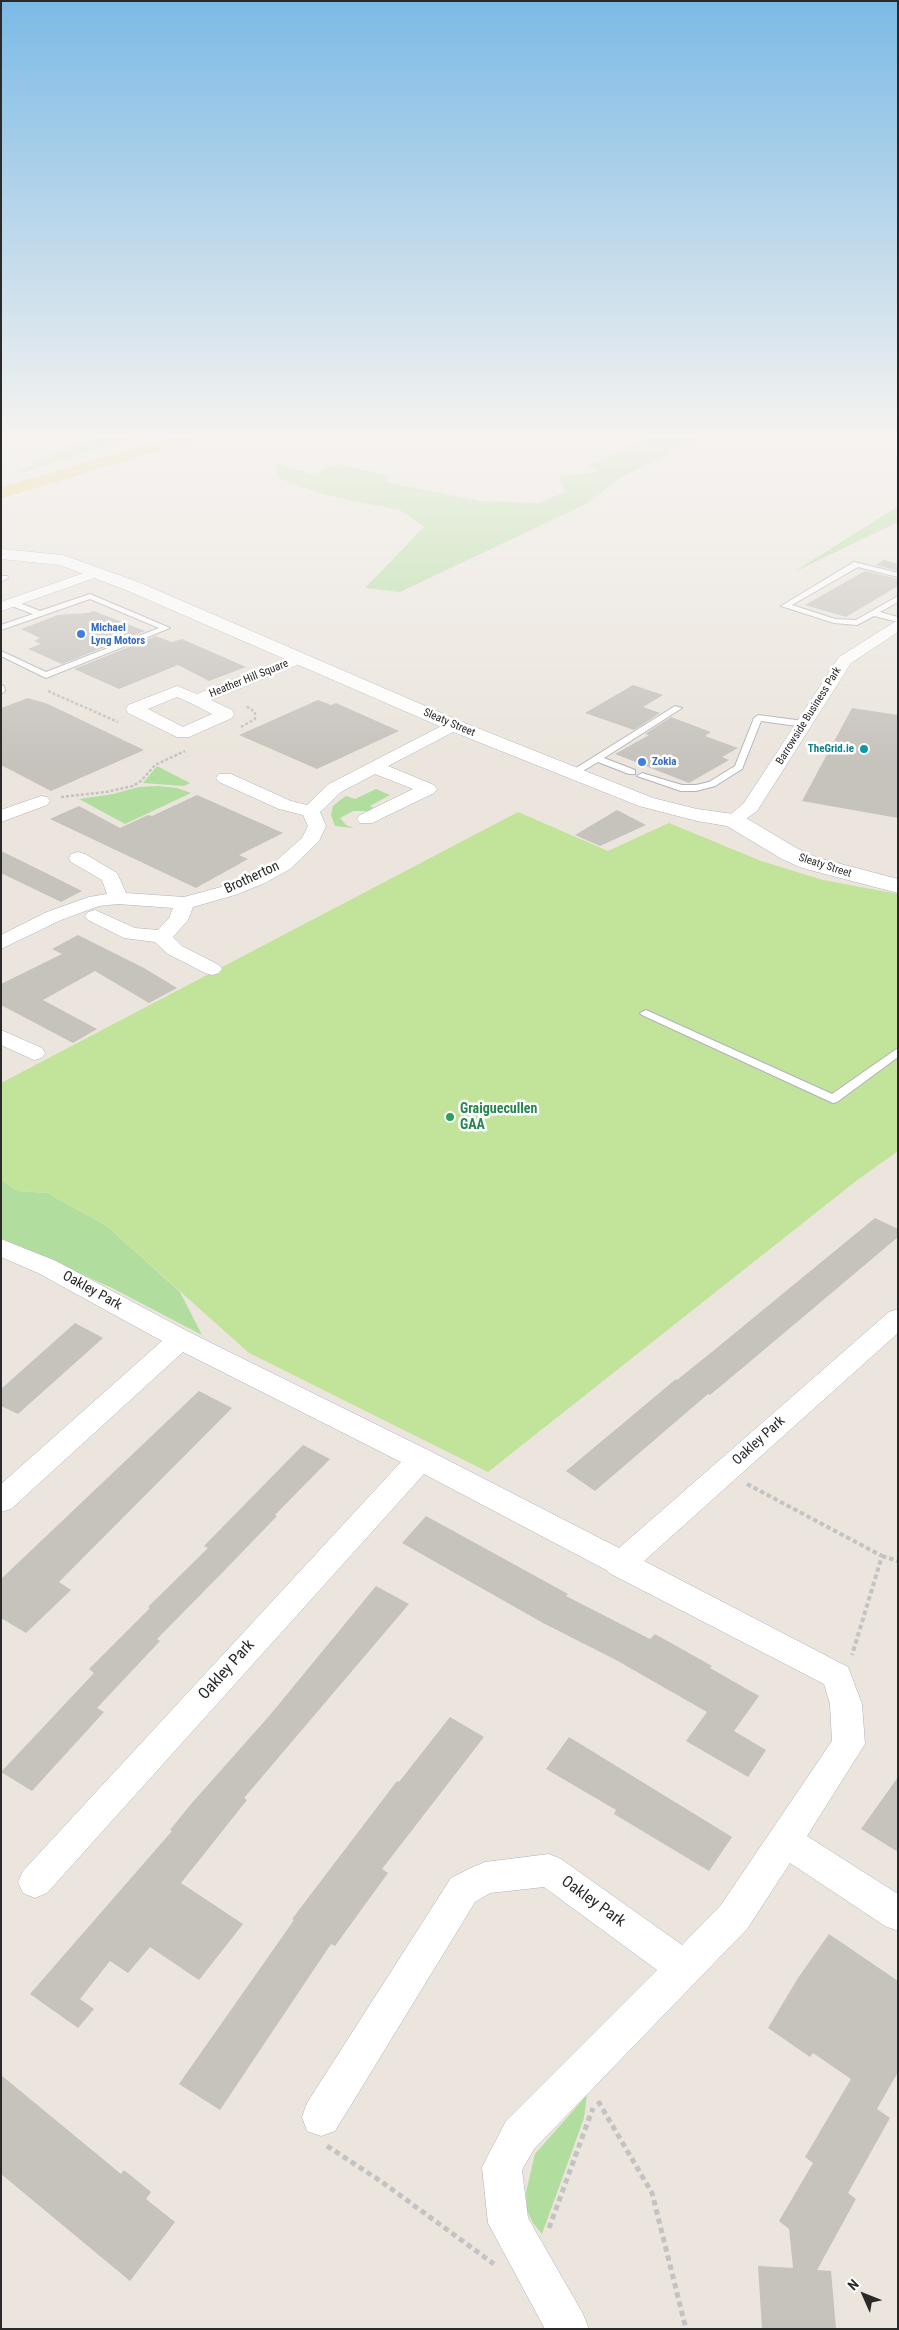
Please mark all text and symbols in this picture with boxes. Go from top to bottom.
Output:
place label: Michael Lyng Motors [91,621,145,647]
marker: Michael Lyng Motors [75,628,87,640]
street label: Heather Hill Square [208,657,290,701]
street label: Barrowside Business Park [774,665,844,767]
street label: Sleaty Street [421,706,477,740]
place label: TheGrid.ie [808,742,854,756]
marker: TheGrid.ie [858,743,870,755]
place label: Zokia [652,755,676,769]
marker: Zokia [636,756,648,768]
street label: Sleaty Street [797,851,853,881]
street label: Brotherton [222,858,282,898]
place label: Graiguecullen GAA [460,1101,537,1134]
marker: Graiguecullen GAA [444,1111,456,1123]
street label: Oakley Park [59,1268,125,1314]
street label: Oakley Park [729,1413,789,1469]
street label: Oakley Park [195,1636,259,1704]
street label: Oakley Park [557,1872,629,1932]
north arrow [839,2270,889,2320]
text: N [844,2276,862,2293]

